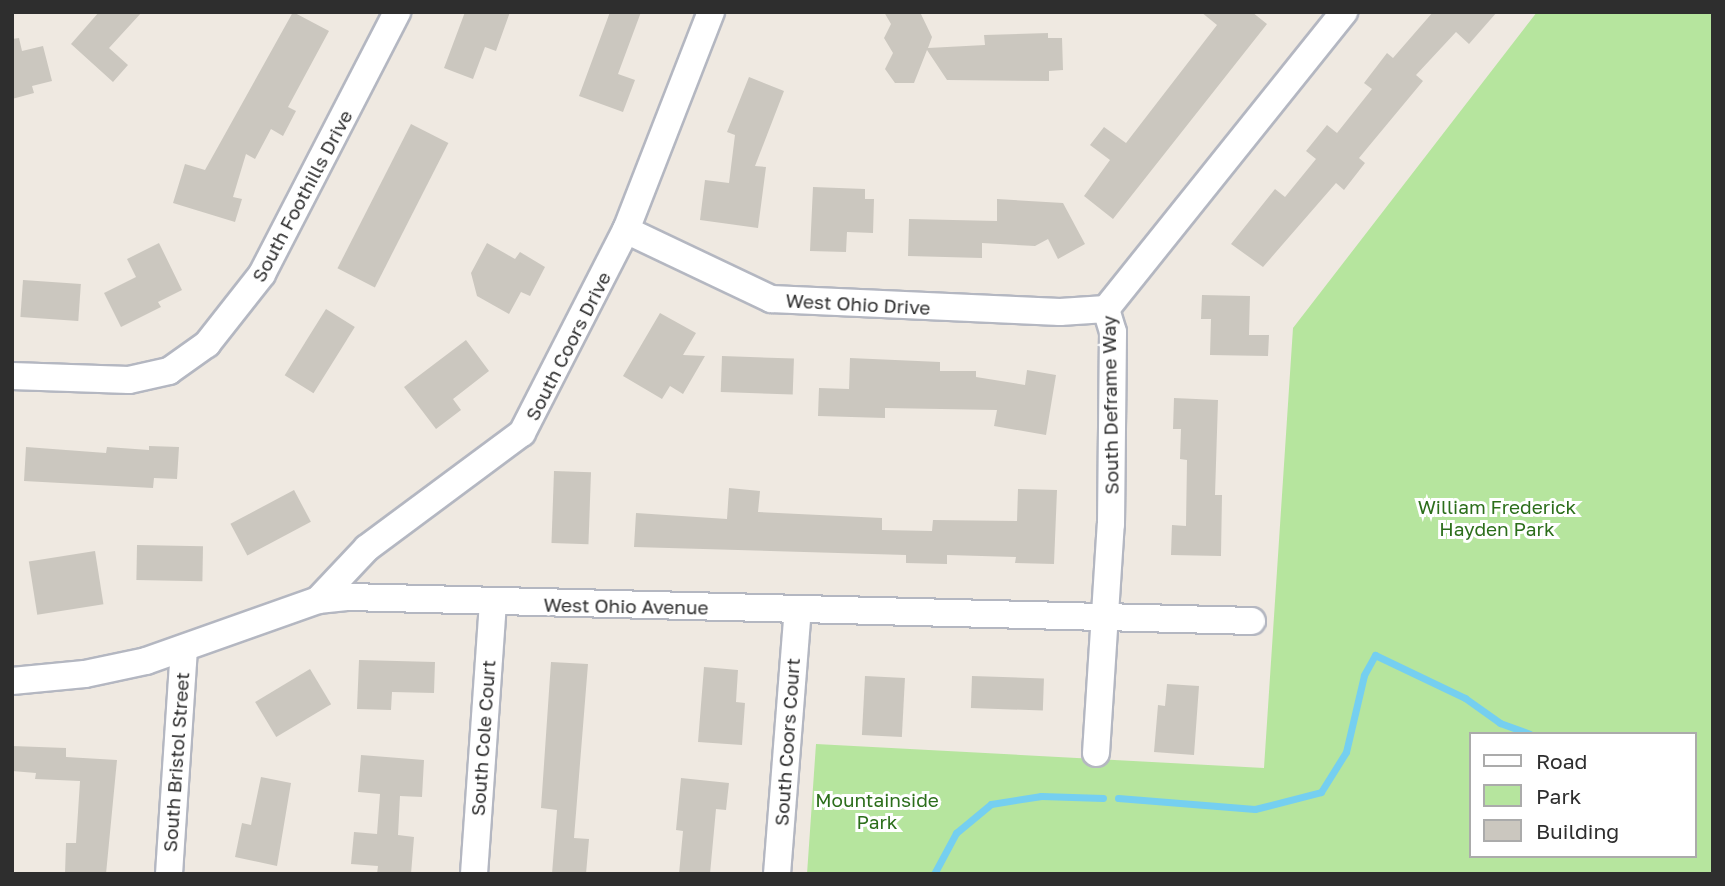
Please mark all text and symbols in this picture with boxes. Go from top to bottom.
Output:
street label: South Foothills Drive [247,106,357,286]
street label: South Coors Drive [521,268,615,424]
street label: West Ohio Drive [785,289,931,319]
street label: South Deframe Way [1097,315,1123,495]
park label: William Frederick Hayden Park [1418,496,1576,540]
street label: West Ohio Avenue [543,593,709,619]
street label: South Coors Court [770,657,804,827]
street label: South Cole Court [466,659,500,817]
street label: South Bristol Street [158,671,194,853]
legend [1470,732,1697,858]
text: Road [1536,748,1587,774]
text: Park [1536,783,1581,809]
park label: Mountainside Park [815,789,939,833]
text: Building [1536,818,1619,844]

